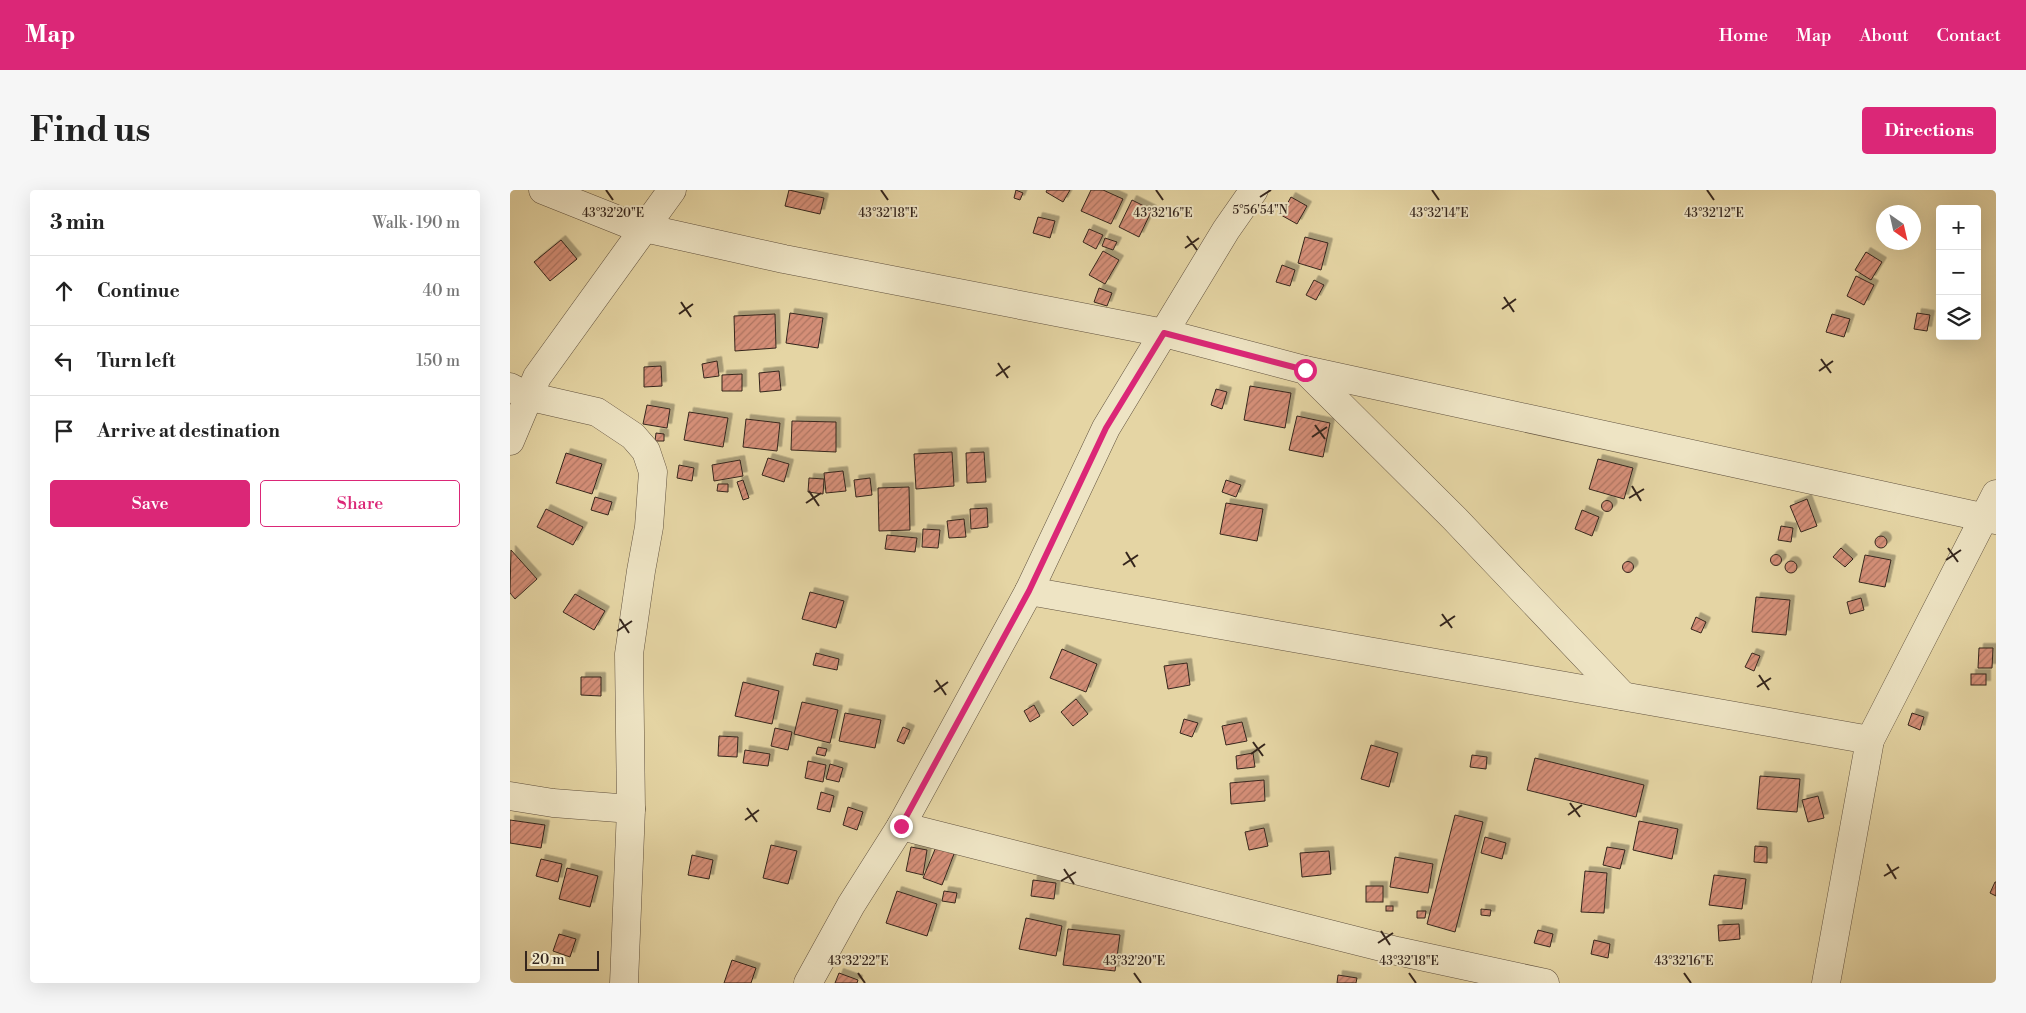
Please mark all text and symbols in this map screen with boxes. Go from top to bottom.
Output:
text: Map [25,20,75,50]
text: Home [1719,24,1768,47]
text: Map [1796,24,1832,47]
text: About [1860,24,1909,47]
text: Contact [1937,24,2001,47]
button: Directions [1862,107,1996,154]
text: Find us [30,109,150,152]
text: 5°56'54"N [1232,203,1288,218]
north arrow [1876,205,1921,250]
map controls [1936,205,1981,340]
button: + [1936,205,1981,250]
text: 43°32'20"E [582,206,644,221]
text: 43°32'18"E [858,206,918,221]
text: 43°32'16"E [1133,206,1193,221]
text: 43°32'14"E [1409,206,1469,221]
text: 43°32'12"E [1684,206,1744,221]
text: 3 min [50,210,105,236]
text: Walk · 190 m [372,213,460,233]
button: − [1936,250,1981,295]
icon: ahead [50,277,78,305]
text: Continue [97,279,180,303]
text: 40 m [423,281,460,301]
button: layers [1936,295,1981,340]
icon: left [50,347,78,375]
text: Turn left [97,349,176,373]
text: 150 m [416,351,460,371]
route start [1294,359,1317,382]
icon: arrive [50,417,78,445]
text: Arrive at destination [97,419,280,443]
button: Save [50,480,250,527]
button: Share [260,480,460,527]
route end [890,815,913,838]
scale bar [525,948,599,971]
text: 20 m [532,951,564,969]
text: 43°32'22"E [828,954,889,969]
text: 43°32'20"E [1103,954,1165,969]
text: 43°32'18"E [1379,954,1439,969]
text: 43°32'16"E [1654,954,1714,969]

